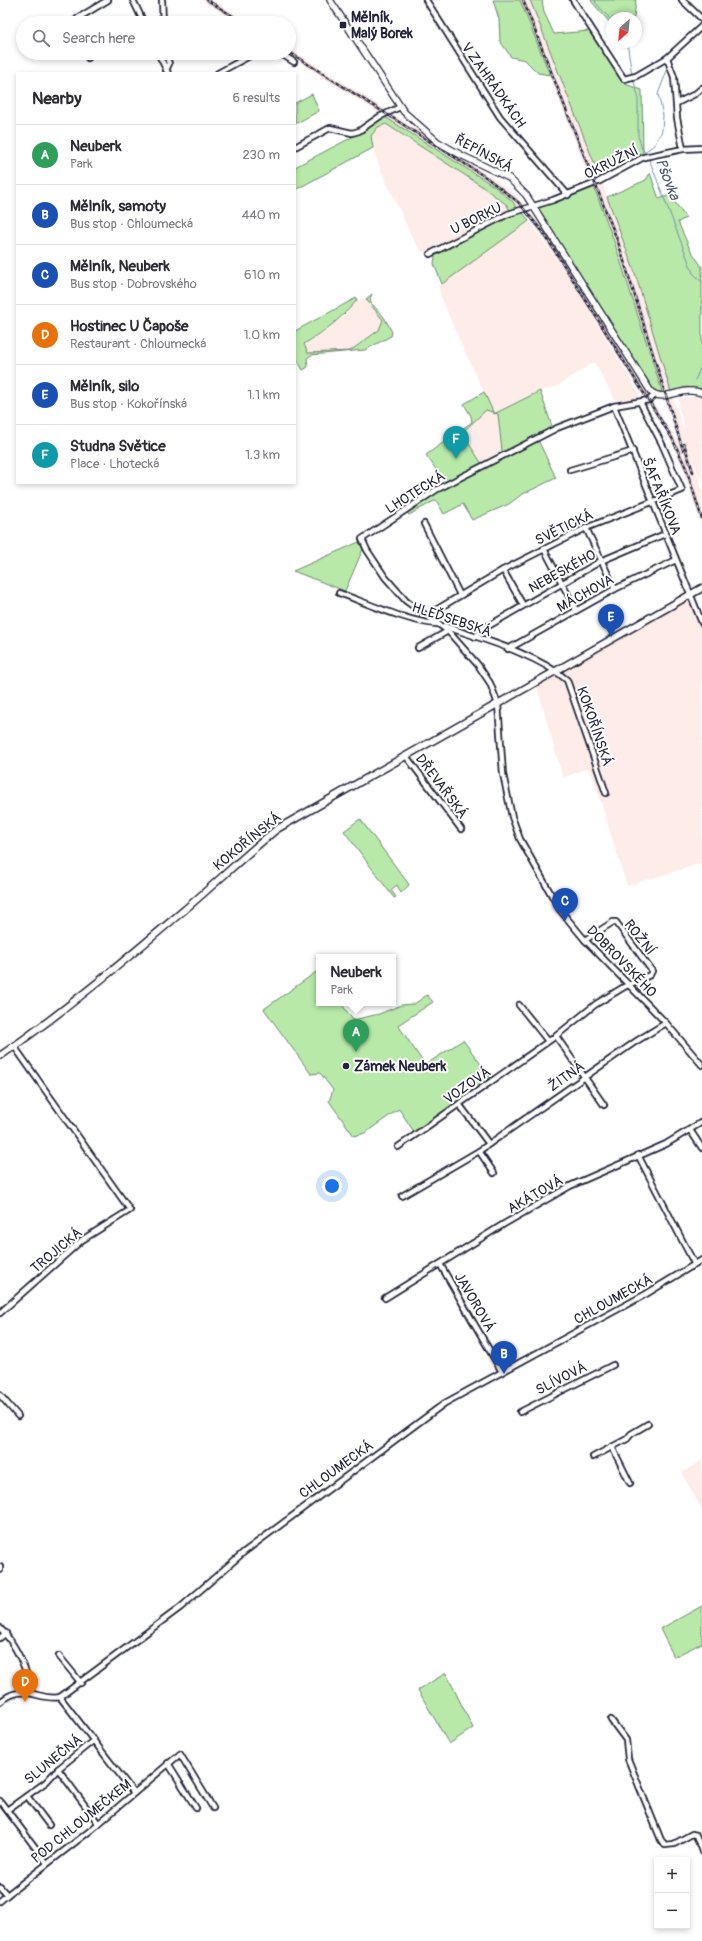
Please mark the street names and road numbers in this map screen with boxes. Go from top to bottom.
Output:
street label: V ZAHRÁDKÁCH [458,39,530,131]
street label: ŘEPÍNSKÁ [452,130,516,176]
street label: OKRUŽNÍ [581,141,641,183]
street label: U BORKU [448,199,505,238]
street label: ŠAFAŘÍKOVA [638,455,686,537]
street label: LHOTECKÁ [382,467,448,517]
street label: SVĚTICKÁ [532,505,596,549]
street label: NEBESKÉHO [525,545,599,597]
street label: MÁCHOVA [553,570,617,616]
street label: HLEĎSEBSKÁ [410,598,494,640]
street label: KOKOŘÍNSKÁ [573,684,617,768]
street label: DŘEVAŘSKÁ [412,750,472,822]
street label: KOKOŘÍNSKÁ [209,808,285,874]
street label: ROŽNÍ [620,916,660,958]
street label: DOBROVSKÉHO [583,921,661,1001]
street label: ŽITNÁ [544,1057,588,1095]
street label: VOZOVÁ [440,1062,494,1108]
street label: AKÁTOVÁ [504,1171,566,1217]
street label: TROJICKÁ [26,1223,86,1277]
street label: JAVOROVÁ [451,1269,499,1335]
street label: CHLOUMECKÁ [570,1270,656,1328]
street label: SLÍVOVÁ [532,1357,590,1399]
street label: CHLOUMECKÁ [295,1436,377,1502]
street label: SLUNEČNÁ [20,1730,86,1788]
street label: POD CHLOUMEČKEM [27,1775,135,1867]

